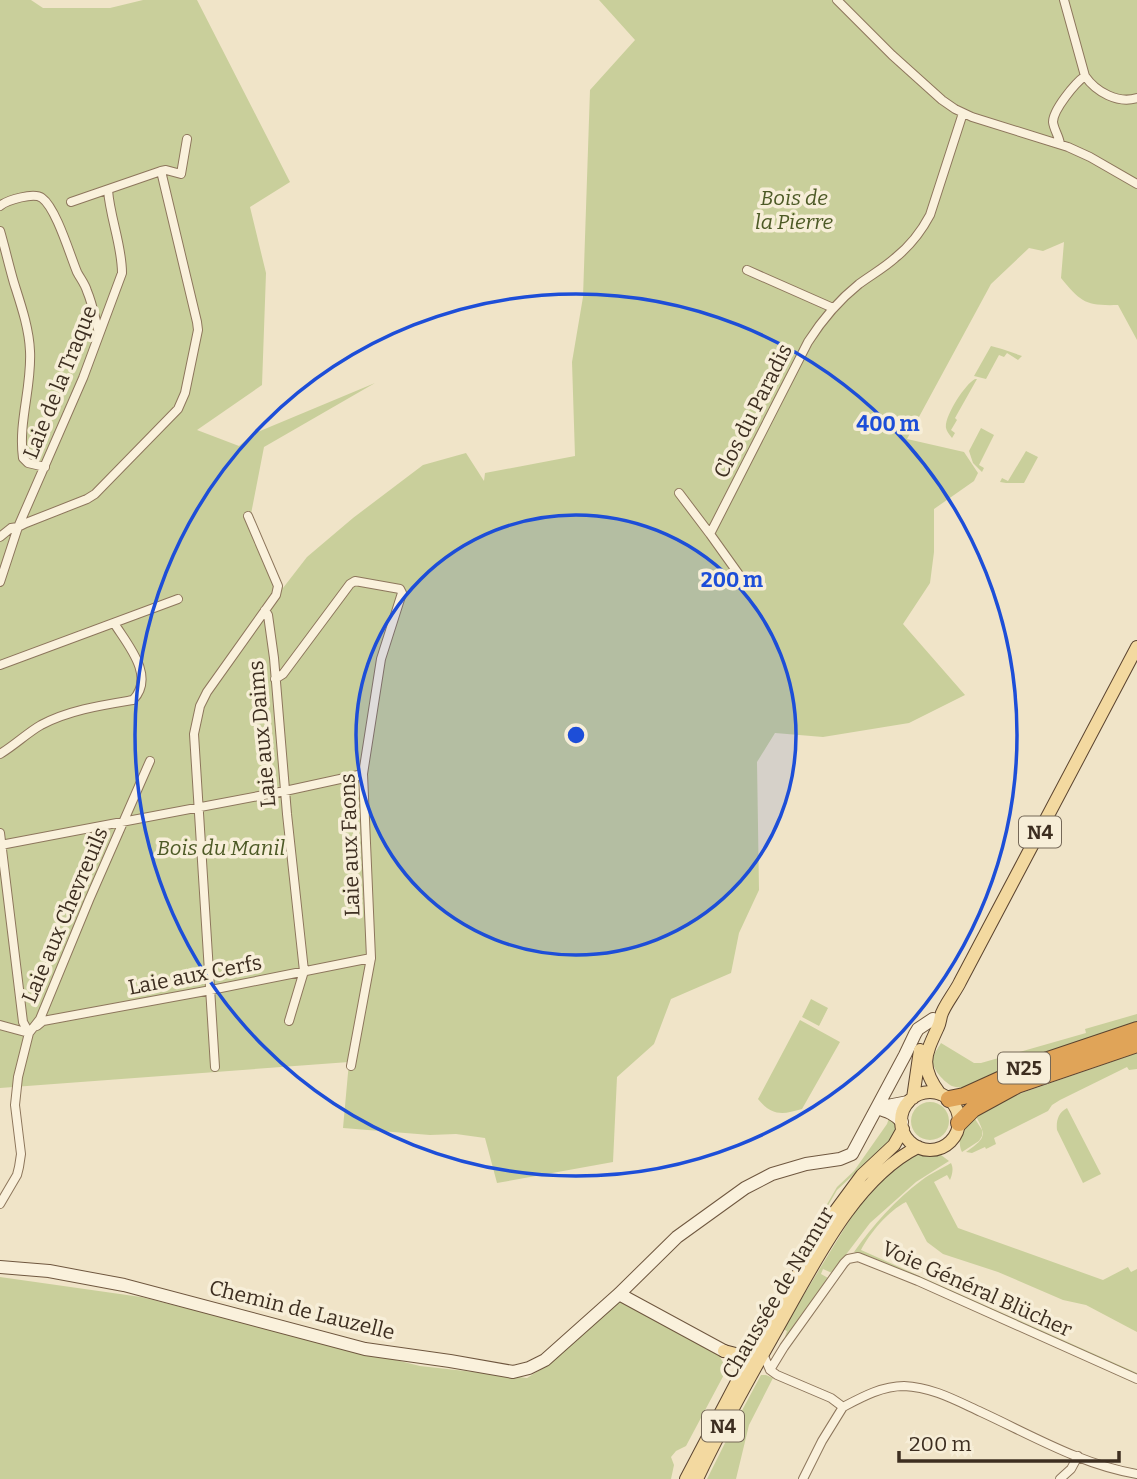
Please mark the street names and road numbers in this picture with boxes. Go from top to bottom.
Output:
street label: Laie de la Traque [17,302,103,462]
street label: Clos du Paradis [708,339,798,483]
street label: Laie aux Daims [243,659,281,809]
street label: Laie aux Faons [335,773,365,917]
road number: N4 [1019,817,1061,848]
street label: Laie aux Chevreuils [16,823,114,1007]
street label: Laie aux Cerfs [126,949,264,1001]
road number: N25 [998,1052,1050,1084]
street label: Chaussée de Namur [716,1202,840,1384]
street label: Voie Général Blücher [878,1235,1076,1343]
street label: Chemin de Lauzelle [207,1274,397,1346]
road number: N4 [702,1410,744,1442]

